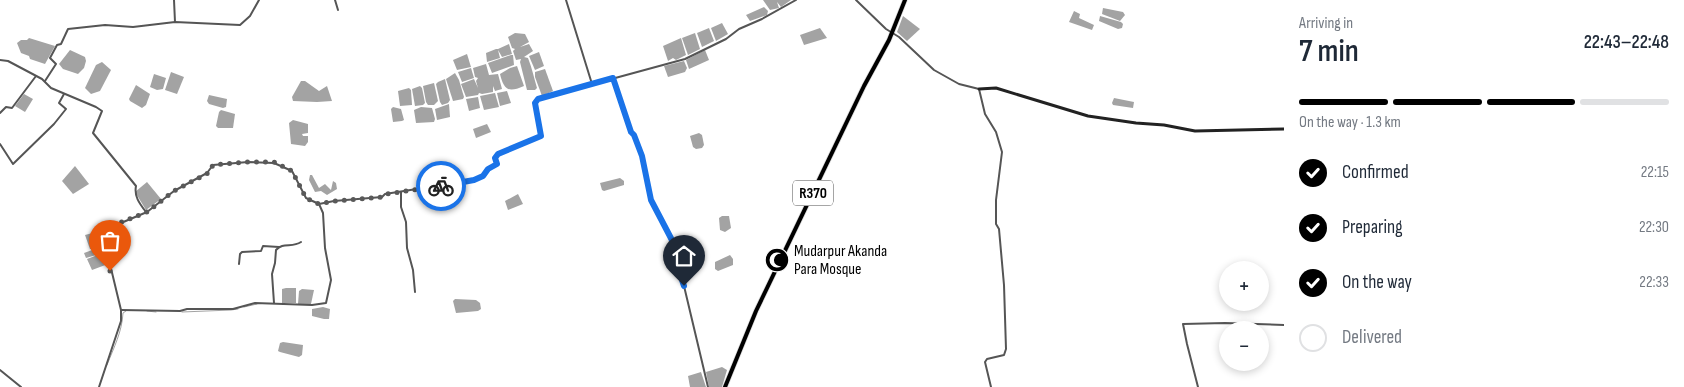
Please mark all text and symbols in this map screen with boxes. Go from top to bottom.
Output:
text: Arriving in [1299,14,1353,33]
text: 22:43–22:48 [1584,31,1669,54]
text: 7 min [1299,32,1359,71]
text: On the way · 1.3 km [1299,113,1401,132]
icon: check [1299,159,1327,187]
courier [416,161,466,211]
text: Confirmed [1342,161,1409,184]
text: 22:15 [1641,163,1669,182]
icon: bike [427,172,455,200]
road number: R370 [793,180,833,206]
icon: check [1299,214,1327,242]
text: Preparing [1342,216,1403,239]
text: 22:30 [1639,218,1669,237]
pin [89,220,131,271]
icon: bag [96,227,124,255]
pin [663,235,705,286]
icon: home [670,242,698,270]
place label: Mudarpur Akanda Para Mosque [794,242,887,279]
mosque icon: Mudarpur Akanda Para Mosque [764,247,790,273]
map controls [1219,261,1269,371]
button: + [1219,261,1269,311]
icon: check [1299,269,1327,297]
text: On the way [1342,271,1412,294]
text: 22:33 [1639,273,1669,292]
button: − [1219,321,1269,371]
text: Delivered [1342,326,1402,349]

